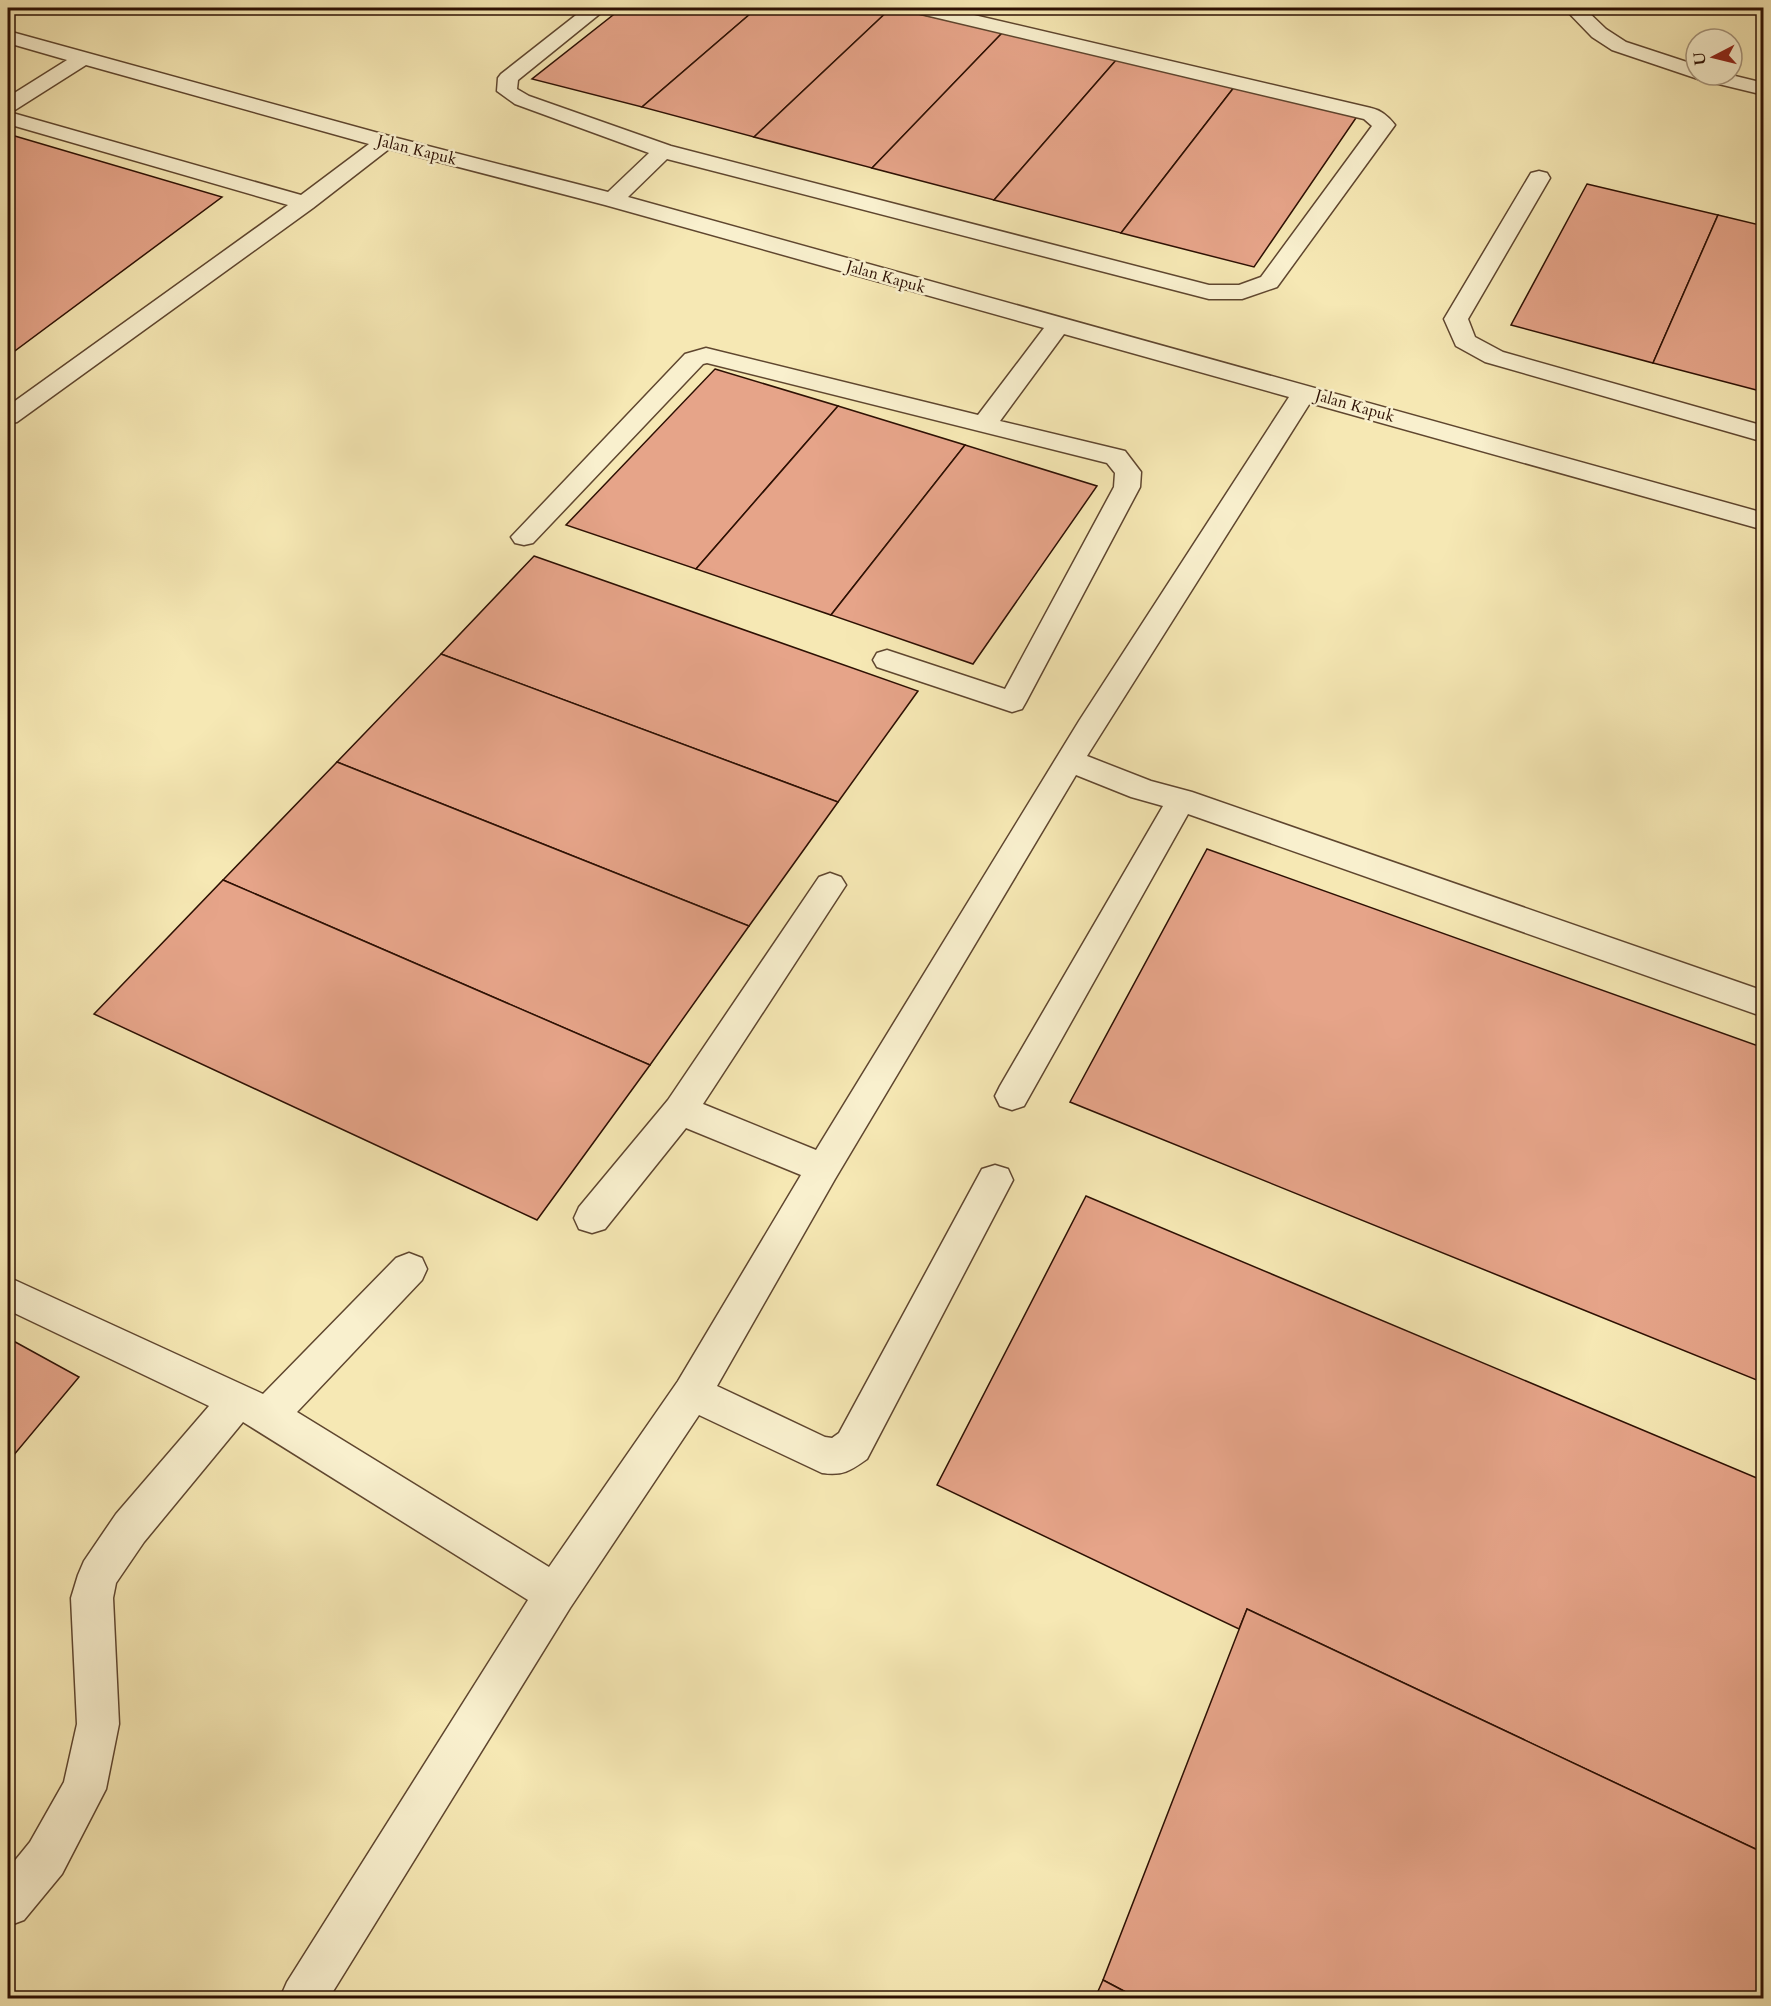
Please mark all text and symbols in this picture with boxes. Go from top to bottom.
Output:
north arrow [1684,27,1744,87]
text: U [1688,51,1712,67]
street label: Jalan Kapuk [373,129,460,171]
street label: Jalan Kapuk [842,255,929,299]
street label: Jalan Kapuk [1311,384,1398,428]

